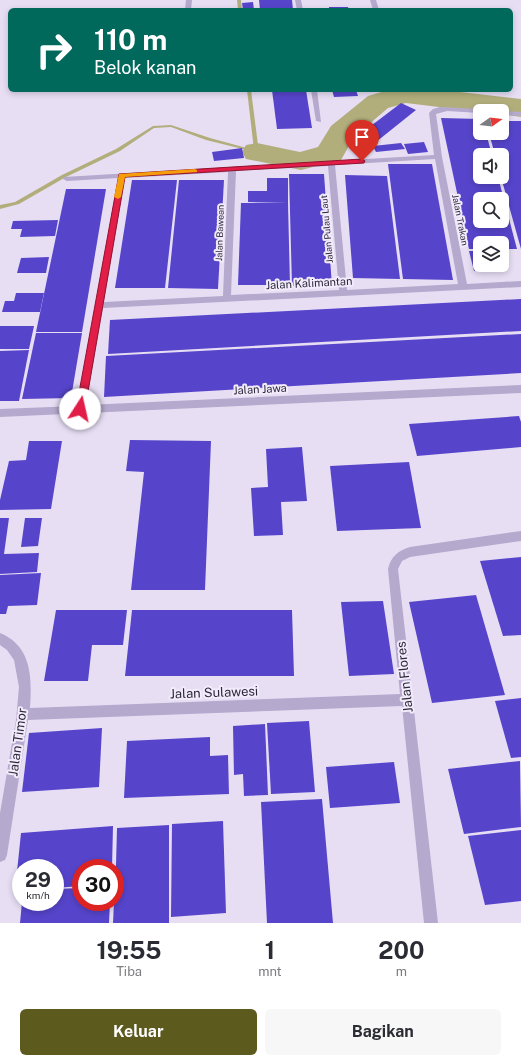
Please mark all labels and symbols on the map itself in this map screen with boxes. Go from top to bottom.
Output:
north arrow [473,104,509,140]
pin [345,120,379,161]
street label: Jalan Trakan [450,193,471,246]
street label: Jalan Pulau Laut [318,194,335,264]
street label: Jalan Bawean [213,205,226,261]
street label: Jalan Kalimantan [265,275,353,291]
street label: Jalan Jawa [233,382,287,396]
position arrow [59,388,101,430]
street label: Jalan Flores [393,641,416,713]
street label: Jalan Sulawesi [170,683,258,702]
street label: Jalan Timor [5,707,30,777]
speed limit sign: 30 [72,859,124,911]

